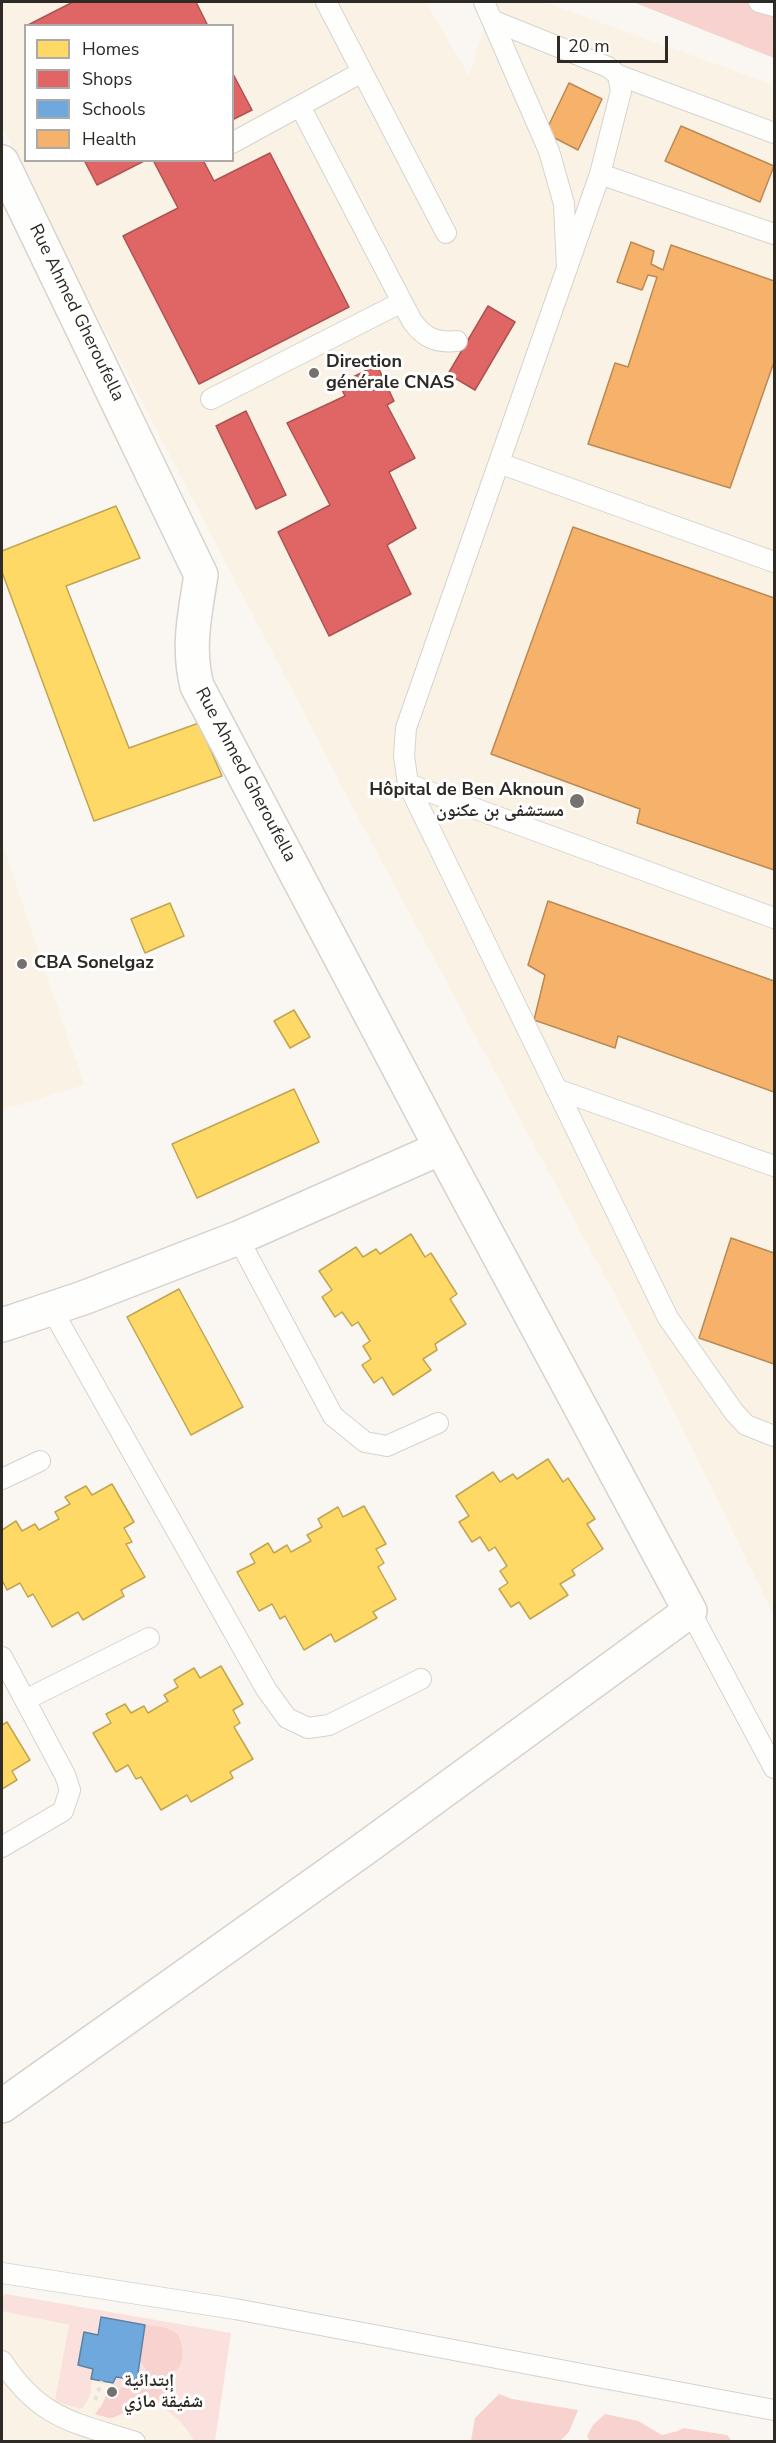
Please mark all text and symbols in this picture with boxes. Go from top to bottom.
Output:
legend [24,24,234,162]
scale bar [560,24,671,62]
text: 20 m [568,34,610,58]
text: Homes [82,37,139,61]
text: Shops [82,67,132,91]
text: Schools [82,97,146,121]
text: Health [82,127,137,151]
street label: Rue Ahmed Gheroufella [24,221,128,405]
place label: Direction générale CNAS [326,352,454,394]
marker: Direction générale CNAS [307,366,321,380]
street label: Rue Ahmed Gheroufella [190,684,300,866]
place label: Hôpital de Ben Aknoun مستشفى بن عكنون [369,780,564,822]
marker: Hôpital de Ben Aknoun مستشفى بن عكنون [568,792,586,810]
place label: CBA Sonelgaz [34,953,154,975]
marker: CBA Sonelgaz [15,957,29,971]
place label: إبتدائية شفيقة مازي [124,2371,203,2414]
marker: إبتدائية شفيقة مازي [105,2385,119,2399]

